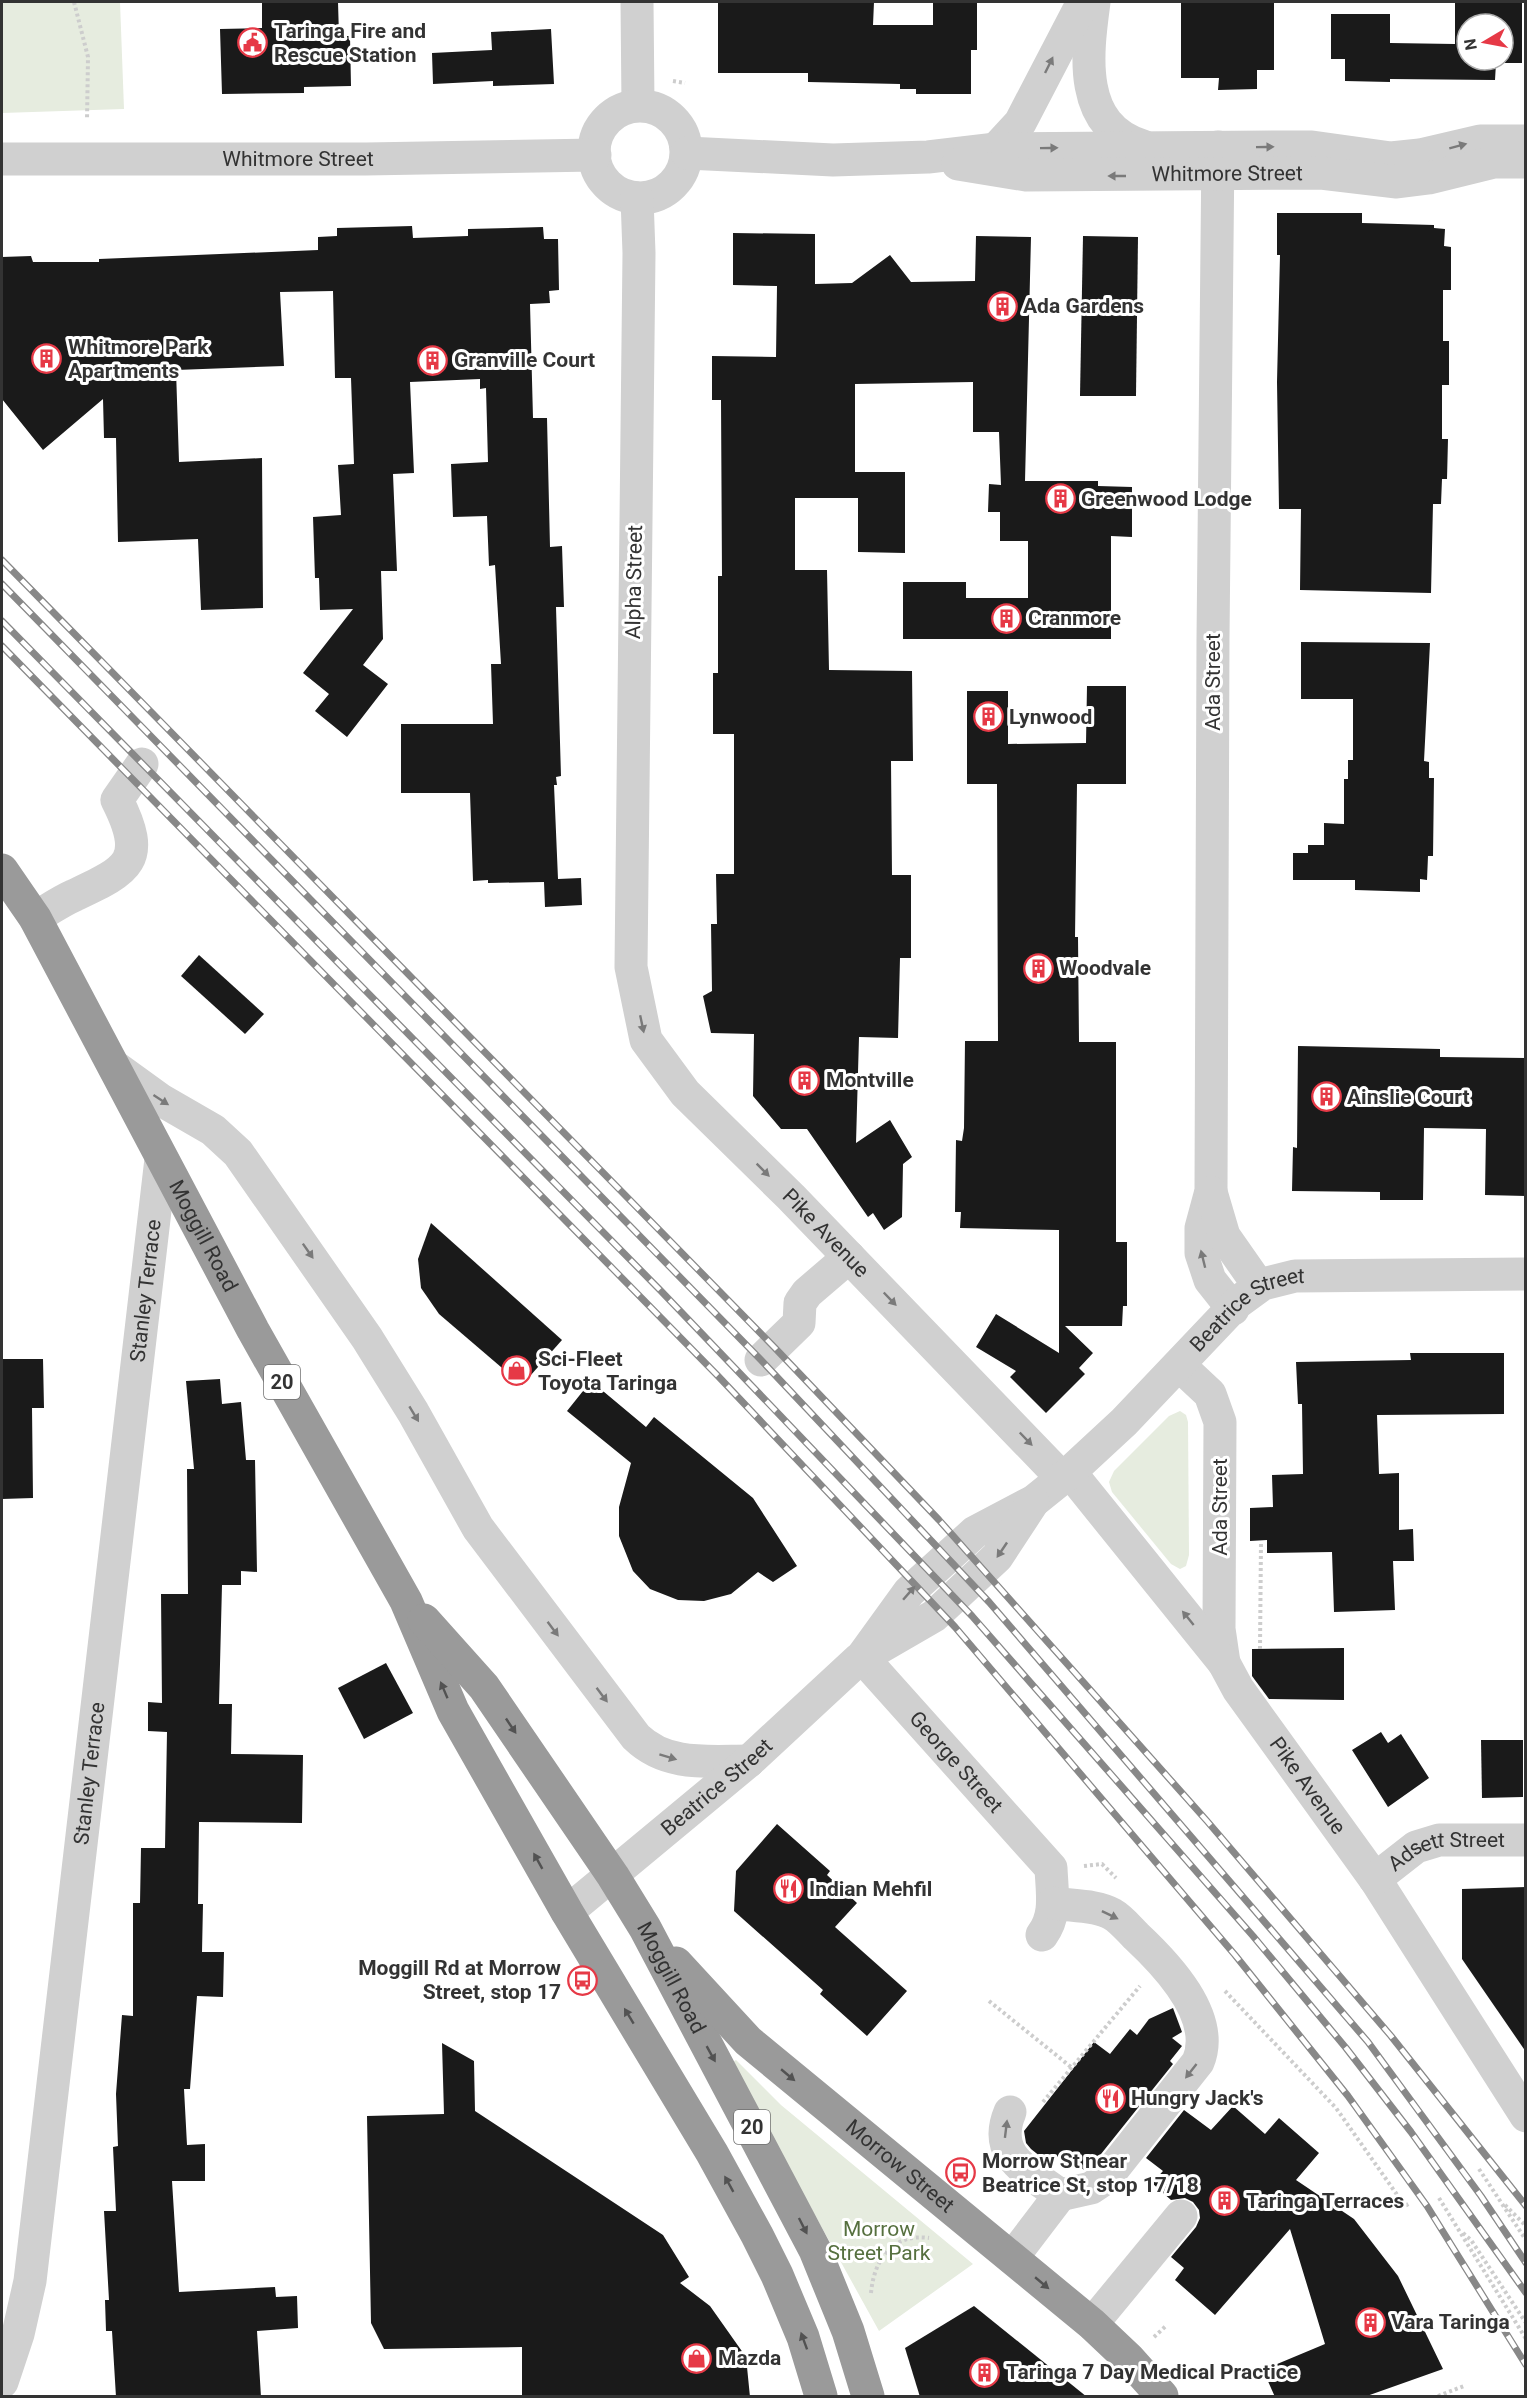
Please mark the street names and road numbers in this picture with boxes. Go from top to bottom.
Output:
street label: Whitmore Street [222,147,374,171]
street label: Whitmore Street [1151,161,1303,186]
street label: Alpha Street [621,525,647,639]
street label: Ada Street [1201,633,1225,731]
street label: Moggill Road [164,1176,243,1296]
street label: Pike Avenue [778,1184,874,1282]
street label: Stanley Terrace [125,1218,166,1363]
street label: Beatrice Street [1185,1264,1305,1357]
road number: 20 [264,1365,300,1399]
street label: Ada Street [1208,1458,1232,1556]
street label: Stanley Terrace [69,1701,109,1846]
street label: George Street [904,1706,1008,1818]
street label: Pike Avenue [1265,1732,1351,1839]
street label: Beatrice Street [656,1734,777,1841]
street label: Adsett Street [1383,1828,1505,1876]
street label: Moggill Road [632,1918,710,2038]
road number: 20 [734,2110,770,2144]
street label: Morrow Street [841,2115,959,2218]

